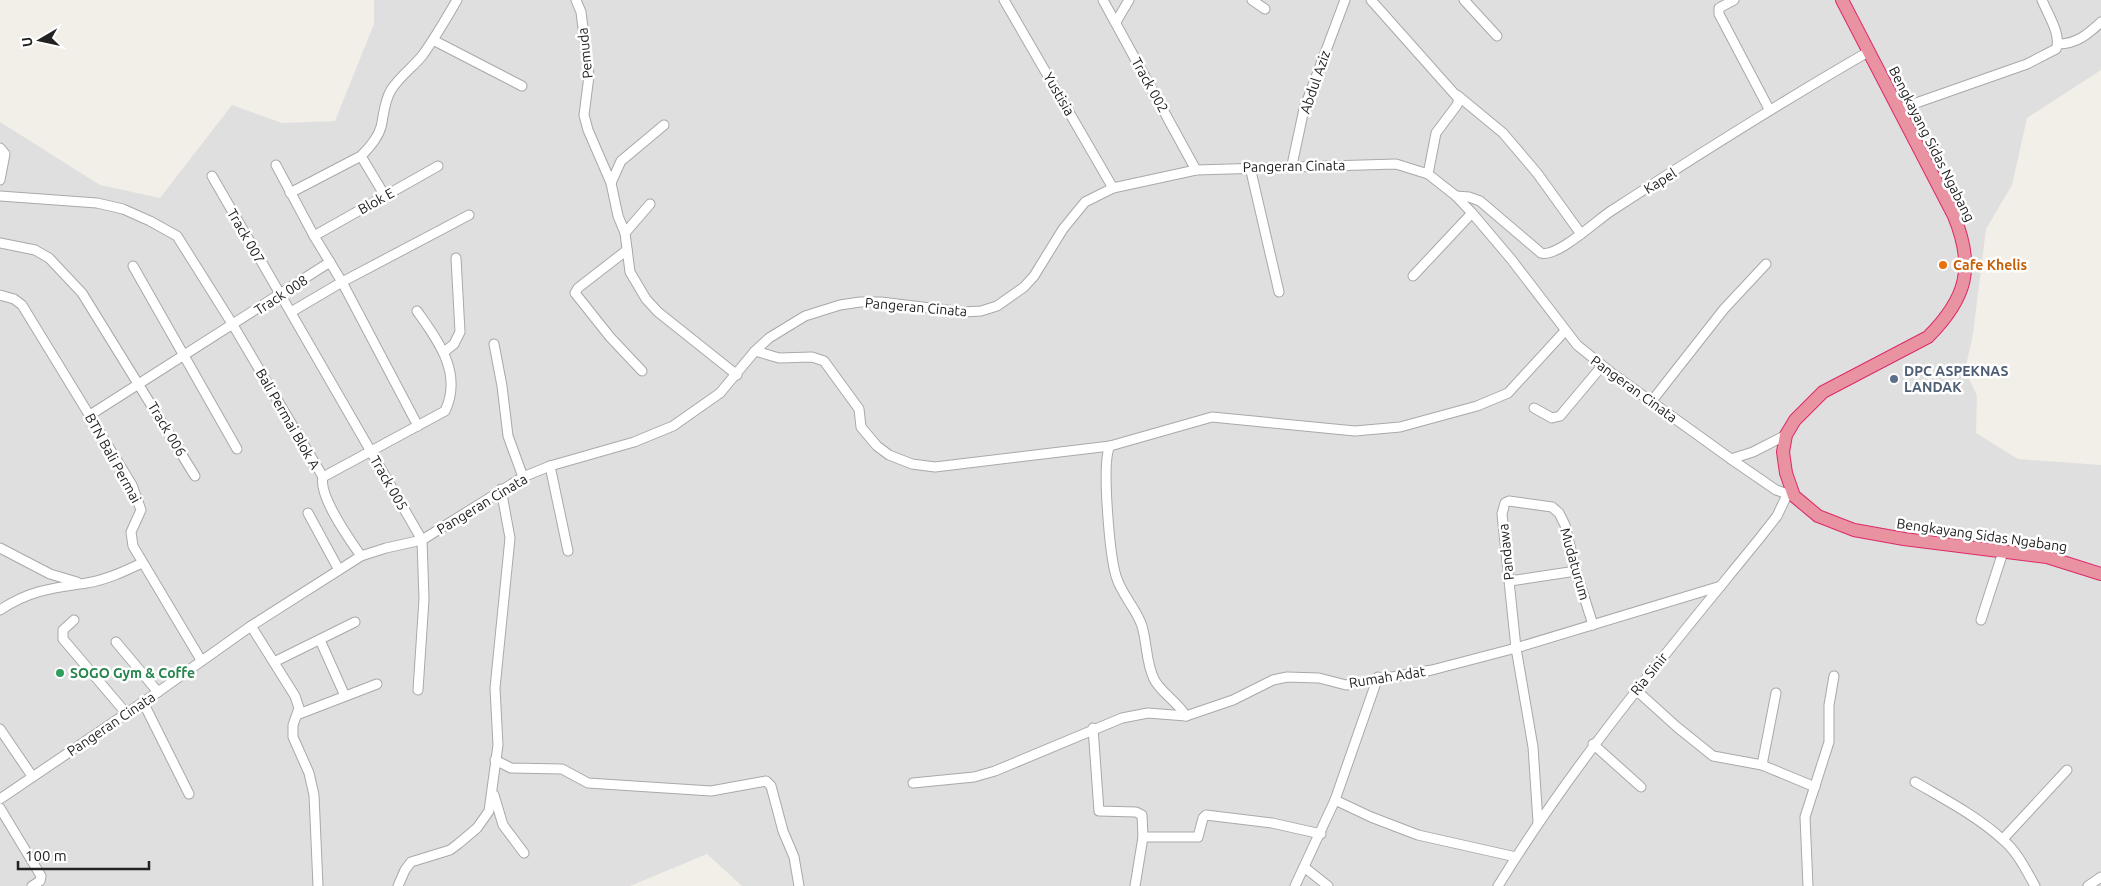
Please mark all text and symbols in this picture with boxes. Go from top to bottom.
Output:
north arrow [15,15,65,65]
street label: Pemuda [574,27,596,79]
text: U [18,36,36,48]
street label: Abdul Aziz [1297,48,1333,116]
street label: Track 002 [1128,55,1172,115]
street label: Bengkayang Sidas Ngabang [1886,64,1978,224]
street label: Yustisia [1040,69,1078,119]
street label: Pangeran Cinata [1242,157,1346,175]
street label: Kapel [1641,165,1679,197]
street label: Blok E [355,185,397,217]
street label: Track 007 [224,206,268,266]
place label: Cafe Khelis [1953,257,2027,273]
marker: Cafe Khelis [1937,259,1949,271]
street label: Track 008 [251,272,311,318]
street label: Pangeran Cinata [864,295,968,319]
street label: Pangeran Cinata [1588,352,1680,426]
place label: DPC ASPEKNAS LANDAK [1904,363,2008,395]
street label: Bali Permai Blok A [253,366,323,472]
marker: DPC ASPEKNAS LANDAK [1888,373,1900,385]
street label: Track 006 [145,399,189,459]
street label: BTN Bali Permai [82,410,144,506]
street label: Track 005 [367,453,411,513]
street label: Pangeran Cinata [434,471,530,537]
street label: Bengkayang Sidas Ngabang [1896,515,2068,555]
street label: Pandawa [1495,523,1517,581]
street label: Mudaturum [1557,526,1593,602]
street label: Ria Sinir [1627,649,1671,698]
street label: Rumah Adat [1348,663,1427,691]
place label: SOGO Gym & Coffe [70,665,195,681]
marker: SOGO Gym & Coffe [54,667,66,679]
street label: Pangeran Cinata [64,689,158,759]
scale bar [18,838,149,870]
text: 100 m [25,847,67,864]

